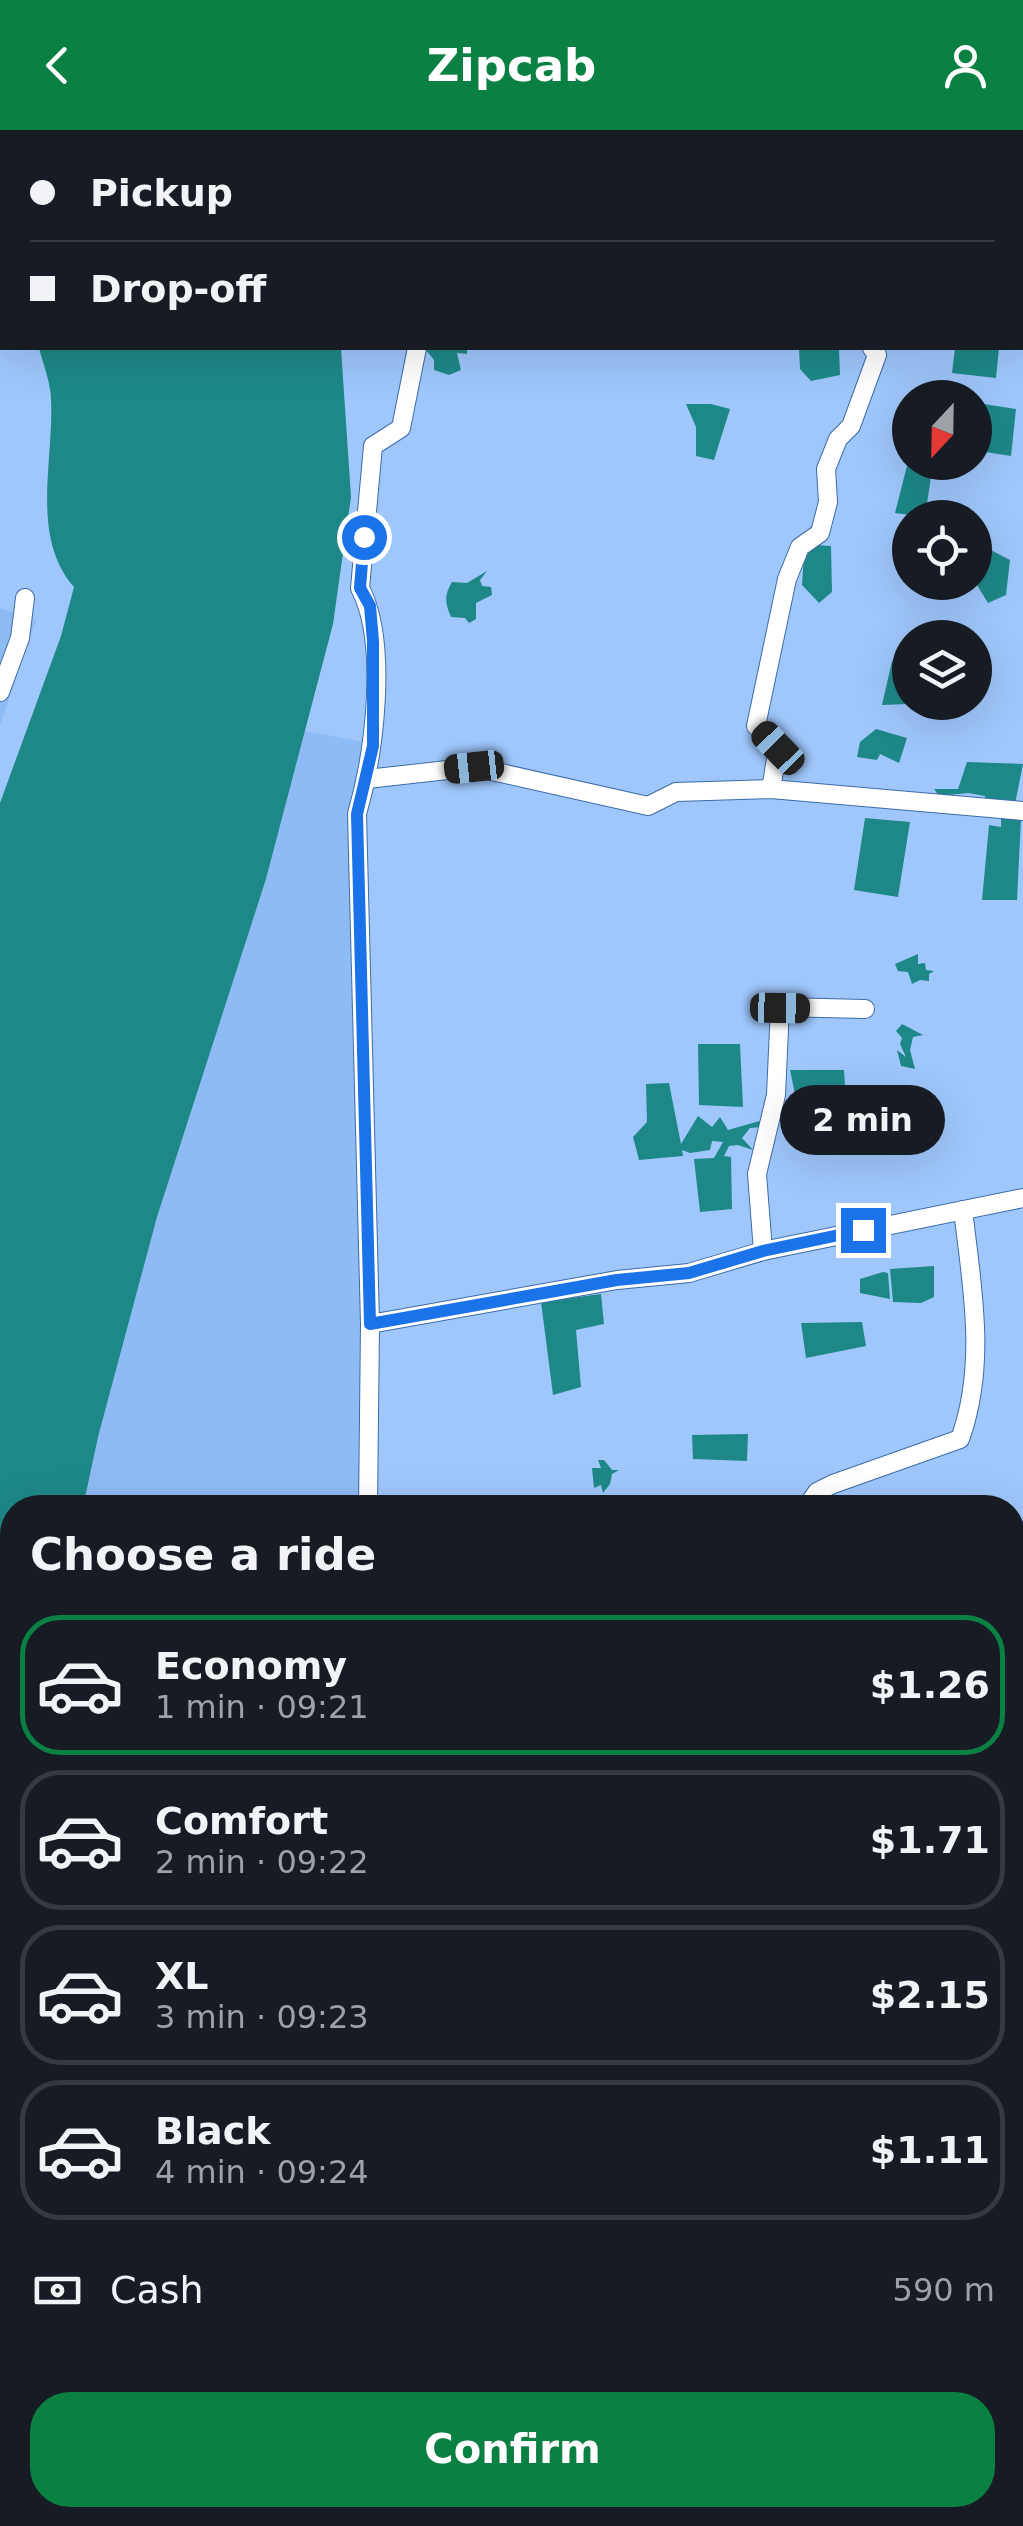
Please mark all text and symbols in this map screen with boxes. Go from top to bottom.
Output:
icon: back [30,38,85,93]
icon: person [938,38,993,93]
text: Zipcab [427,39,596,92]
text: Pickup [90,171,233,215]
text: Drop-off [90,267,266,311]
north arrow [892,380,992,480]
map controls [892,380,992,720]
button: locate [892,500,992,600]
route start [342,515,387,560]
button: layers [892,620,992,720]
car [746,716,810,780]
car [443,749,505,785]
car [750,992,810,1024]
callout: 2 min [780,1085,946,1155]
text: 2 min [812,1101,913,1139]
route end [841,1208,886,1253]
text: Choose a ride [30,1528,376,1581]
icon: car [35,1640,125,1730]
text: Economy [155,1644,347,1688]
text: $1.26 [870,1663,990,1707]
text: 1 min · 09:21 [155,1688,369,1726]
icon: car [35,1795,125,1885]
text: Comfort [155,1799,328,1843]
text: $1.71 [870,1818,990,1862]
text: 2 min · 09:22 [155,1843,369,1881]
icon: car [35,1950,125,2040]
text: XL [155,1954,209,1998]
text: $2.15 [870,1973,990,2017]
text: 3 min · 09:23 [155,1998,369,2036]
icon: car [35,2105,125,2195]
text: Black [155,2109,270,2153]
text: $1.11 [870,2128,990,2172]
text: 4 min · 09:24 [155,2153,369,2191]
icon: cash [30,2263,85,2318]
text: Cash [110,2268,204,2312]
text: 590 m [893,2271,995,2309]
button: Confirm [30,2392,995,2507]

